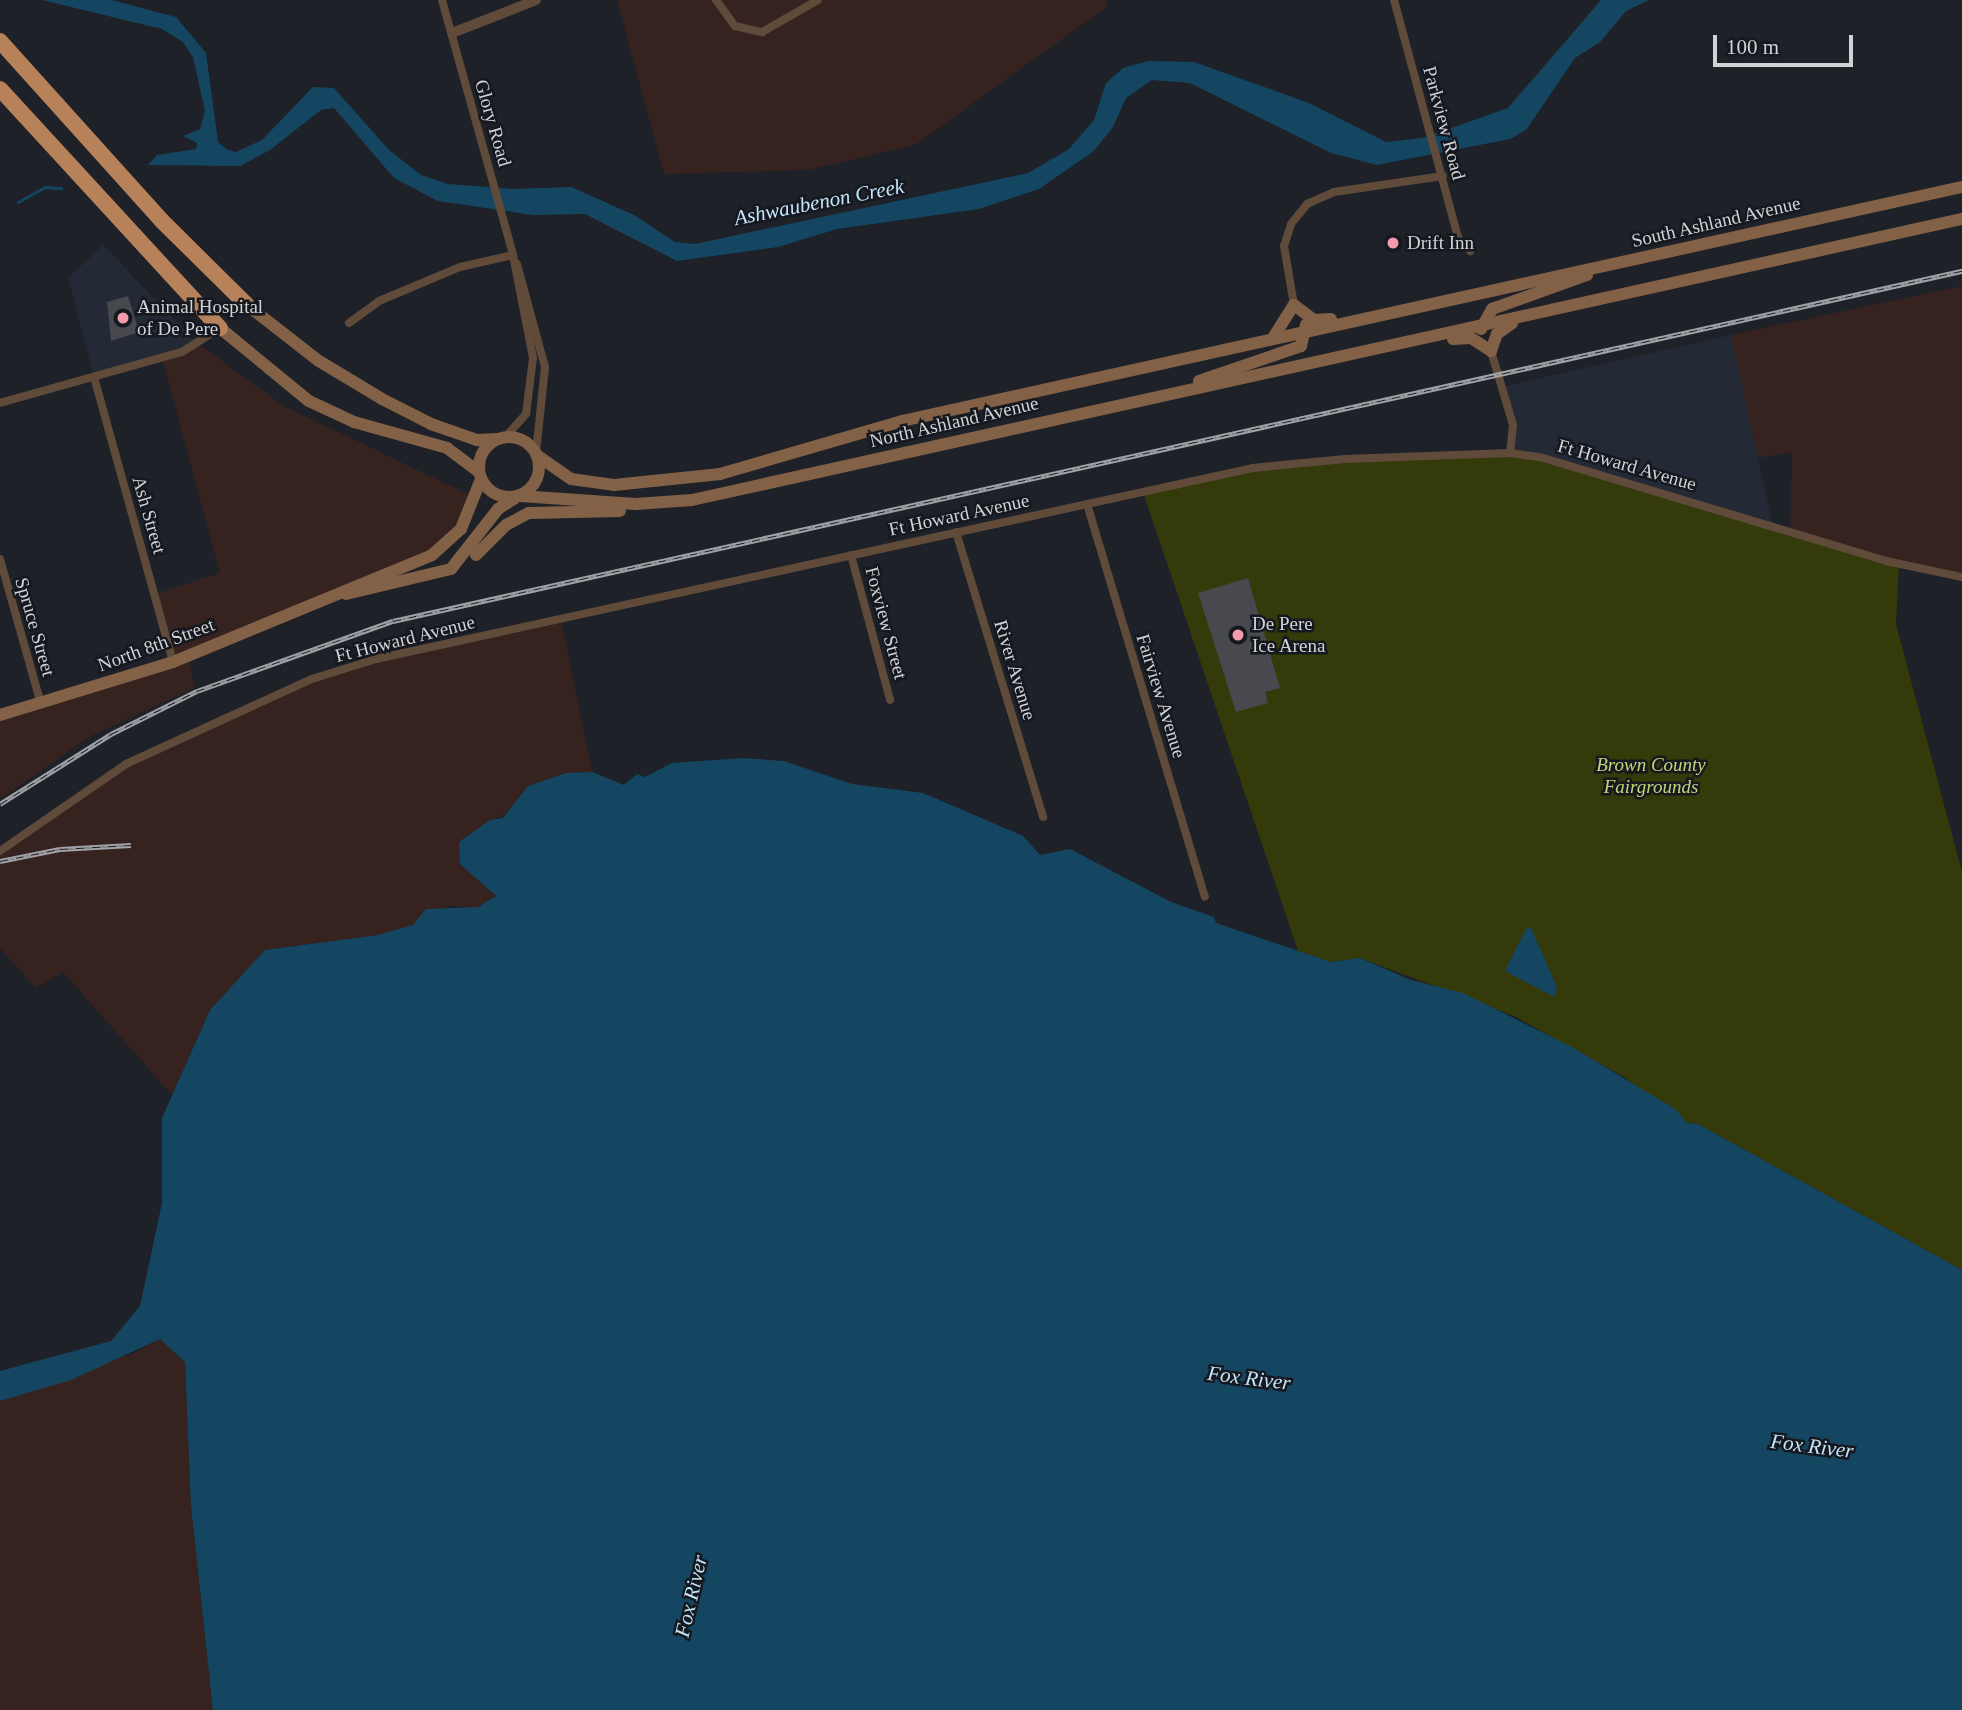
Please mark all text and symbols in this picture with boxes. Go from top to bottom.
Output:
scale bar [1717,21,1857,65]
text: 100 m [1726,35,1779,59]
street label: Parkview Road [1418,64,1470,182]
street label: Glory Road [470,77,516,169]
water label: Ashwaubenon Creek [732,173,906,231]
street label: South Ashland Avenue [1628,191,1804,253]
place label: Drift Inn [1407,232,1474,254]
marker: Drift Inn [1385,235,1401,251]
place label: Animal Hospital of De Pere [137,296,263,340]
marker: Animal Hospital of De Pere [115,310,131,326]
street label: North Ashland Avenue [866,391,1042,453]
street label: Ft Howard Avenue [1555,434,1699,496]
street label: Ash Street [127,474,171,556]
street label: Ft Howard Avenue [886,489,1032,541]
street label: Foxview Street [860,564,912,682]
street label: Spruce Street [10,575,60,679]
street label: Ft Howard Avenue [332,610,478,668]
street label: North 8th Street [95,613,217,677]
place label: De Pere Ice Arena [1252,613,1326,657]
street label: River Avenue [989,617,1041,723]
marker: De Pere Ice Arena [1230,627,1246,643]
street label: Fairview Avenue [1131,631,1191,761]
park label: Brown County Fairgrounds [1596,754,1706,798]
water label: Fox River [1206,1360,1292,1396]
water label: Fox River [1769,1428,1855,1464]
water label: Fox River [669,1553,713,1639]

